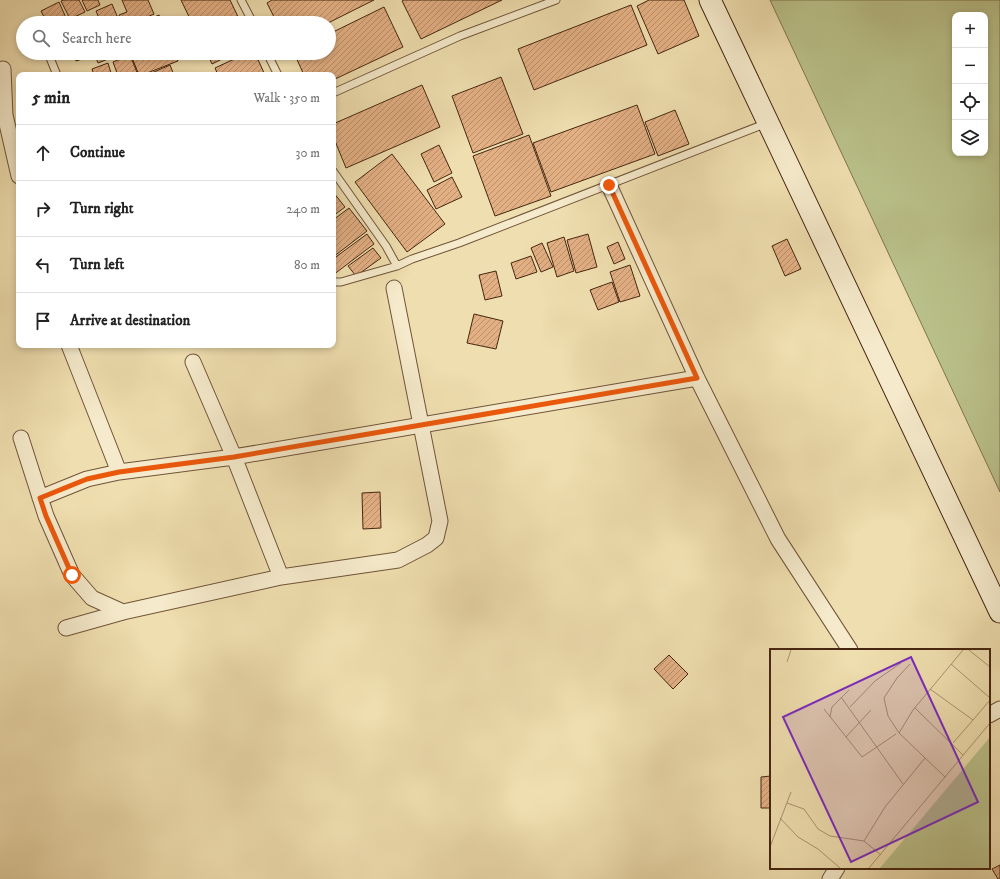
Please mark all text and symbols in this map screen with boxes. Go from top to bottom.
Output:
map controls [952,12,988,156]
button: + [952,12,988,48]
search box [16,16,336,60]
icon: search [30,27,52,49]
text: Search here [62,29,131,48]
button: − [952,48,988,84]
button: locate [952,84,988,120]
text: 5 min [32,87,70,109]
text: Walk · 350 m [253,90,320,106]
button: layers [952,120,988,156]
icon: ahead [32,142,54,164]
text: Continue [70,143,125,162]
text: 30 m [296,145,320,161]
route end [600,176,618,194]
icon: right [32,198,54,220]
text: Turn right [70,199,133,218]
text: 240 m [287,201,320,217]
icon: left [32,254,54,276]
text: Turn left [70,255,124,274]
text: 80 m [294,257,320,273]
icon: arrive [32,310,54,332]
text: Arrive at destination [70,311,190,330]
route start [63,566,81,584]
inset map [770,649,990,869]

